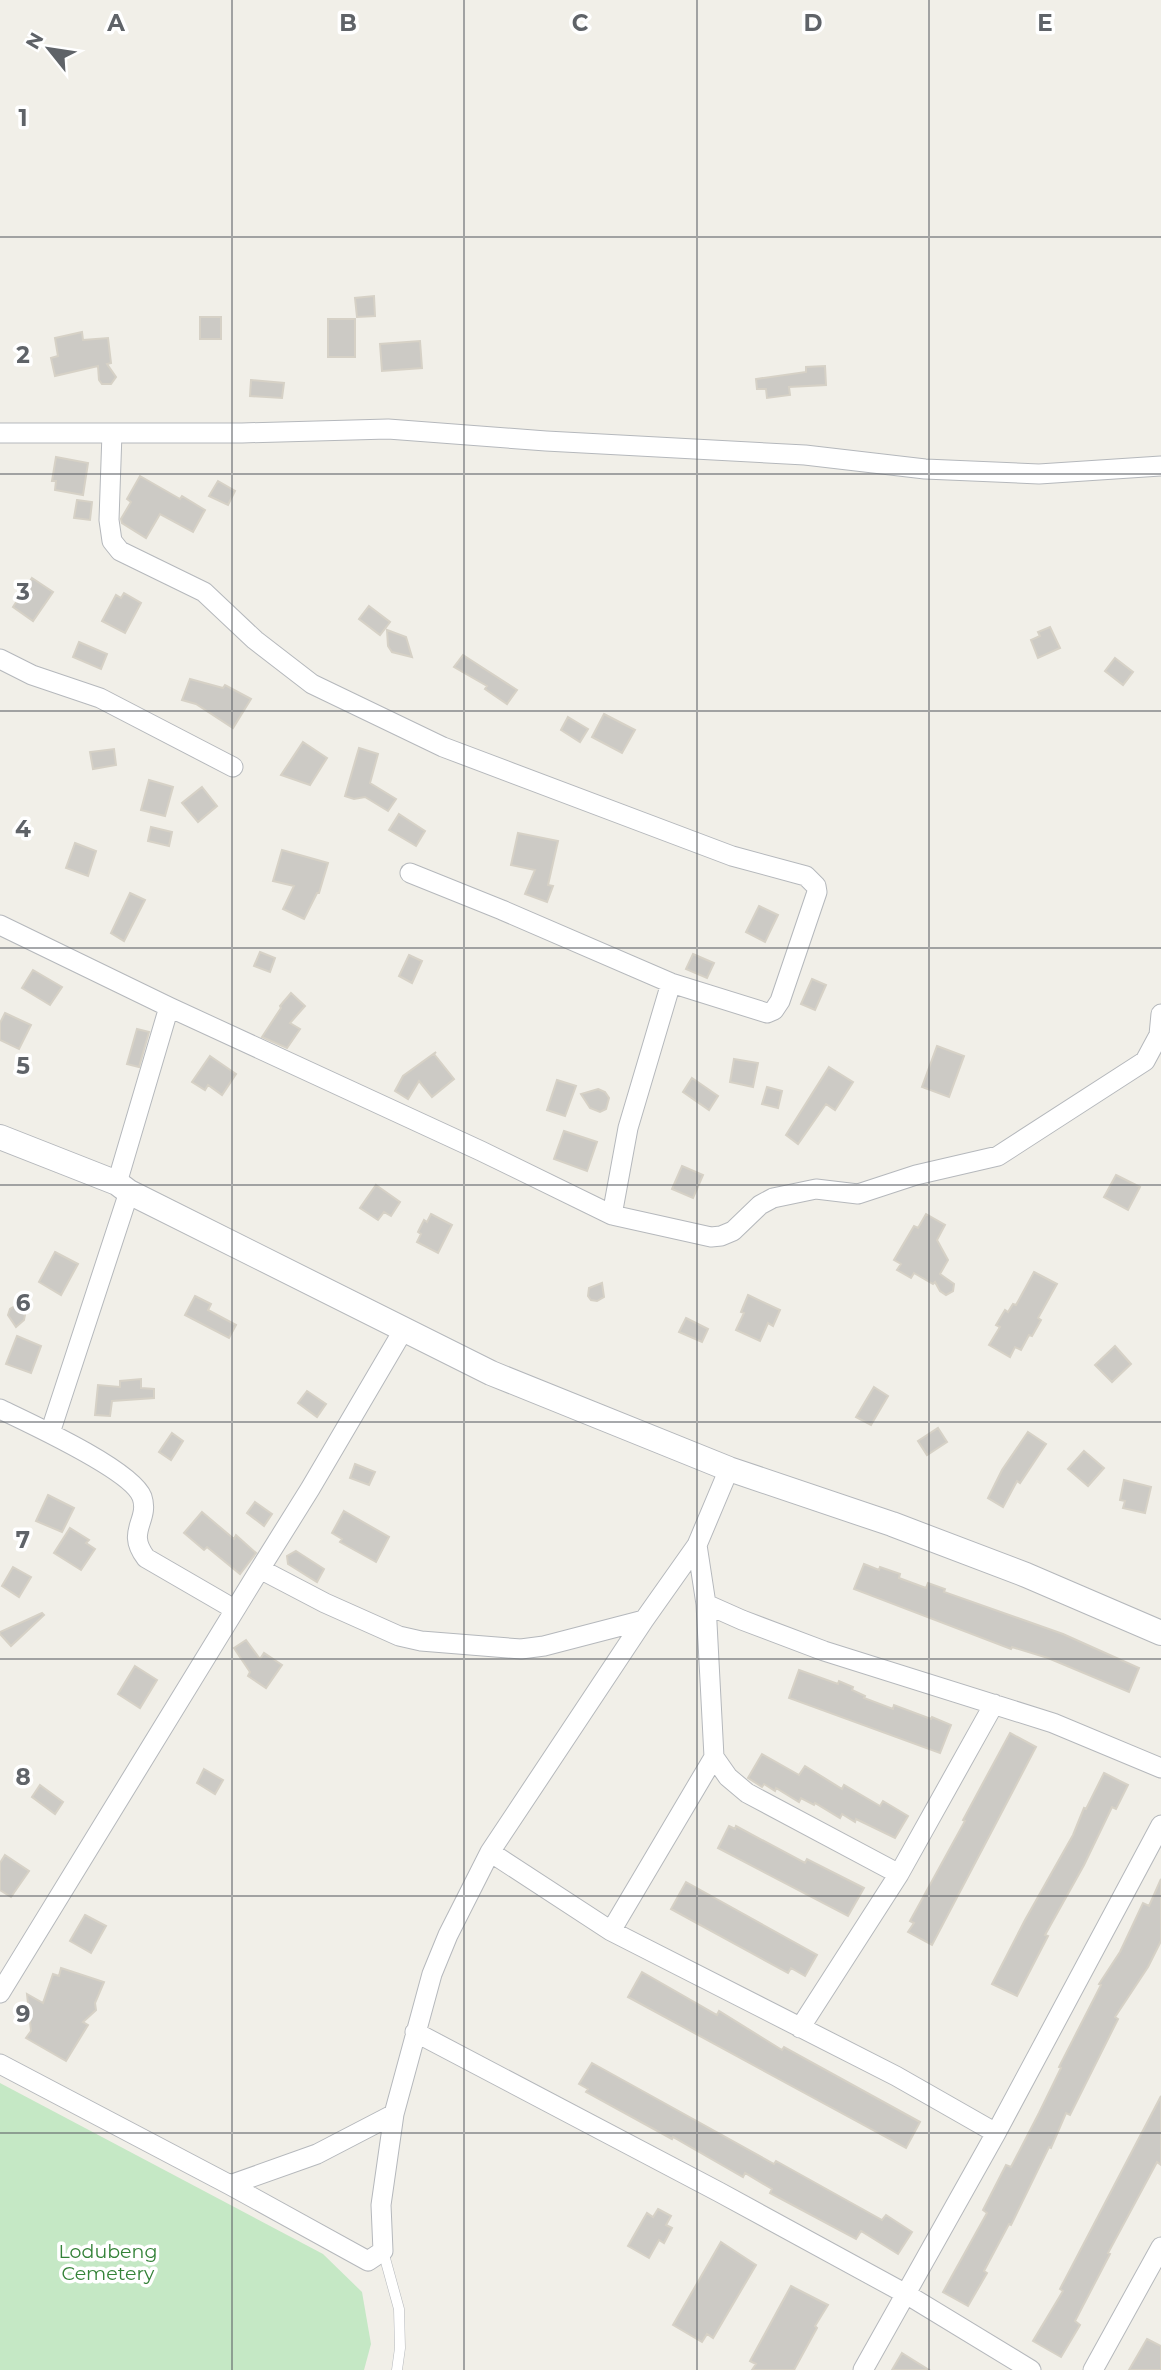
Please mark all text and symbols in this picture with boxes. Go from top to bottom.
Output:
text: A [106,9,125,37]
text: B [339,9,357,37]
text: C [572,9,589,37]
text: D [804,9,823,37]
text: E [1037,9,1053,37]
north arrow [14,14,84,84]
text: N [21,28,49,53]
text: 1 [18,104,28,132]
text: 2 [16,341,30,369]
text: 3 [15,578,30,606]
text: 4 [15,815,31,843]
text: 5 [16,1052,30,1080]
text: 6 [16,1289,31,1317]
text: 7 [16,1526,30,1554]
text: 8 [15,1763,31,1791]
text: 9 [16,2000,30,2028]
park label: Lodubeng Cemetery [59,2240,157,2285]

